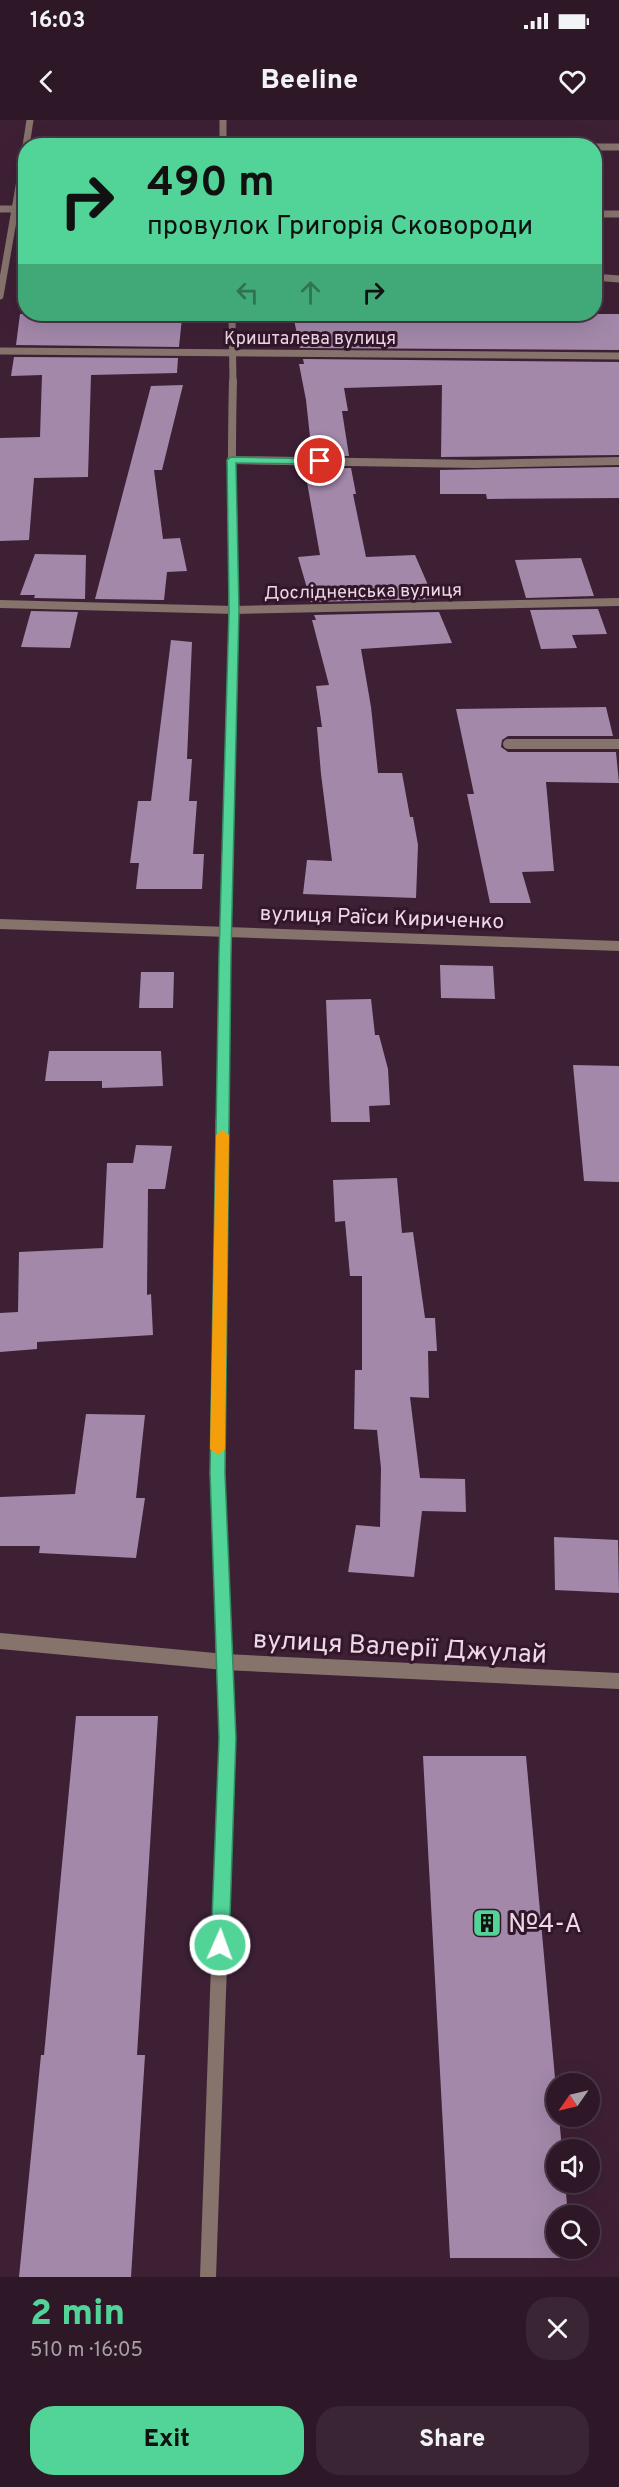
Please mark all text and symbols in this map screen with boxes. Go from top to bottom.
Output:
text: 16:03 [30,8,85,35]
text: Beeline [261,64,358,98]
icon: back [30,65,63,98]
icon: heart [556,65,589,98]
text: 490 m [147,158,275,211]
icon: right [48,162,126,240]
text: провулок Григорія Сковороди [147,210,533,244]
icon: left [231,276,264,309]
icon: ahead [294,276,327,309]
icon: right [357,276,390,309]
street label: Кришталева вулиця [224,328,396,351]
pin [294,435,345,486]
icon: arrive [303,444,336,477]
street label: Дослідненська вулиця [264,579,462,606]
street label: вулиця Раїси Кириченко [259,901,505,936]
street label: вулиця Валерії Джулай [252,1624,548,1673]
building icon: №4-А [471,1907,503,1939]
place label: №4-А [508,1909,582,1942]
position arrow [188,1913,252,1977]
north arrow [546,2073,600,2127]
map controls [546,2073,600,2259]
button: sound [546,2139,600,2193]
button: search [546,2205,600,2259]
text: 2 min [30,2292,125,2338]
button: close [526,2297,589,2360]
text: 510 m · 16:05 [30,2338,143,2364]
button: Exit [30,2406,304,2475]
button: Share [316,2406,589,2475]

